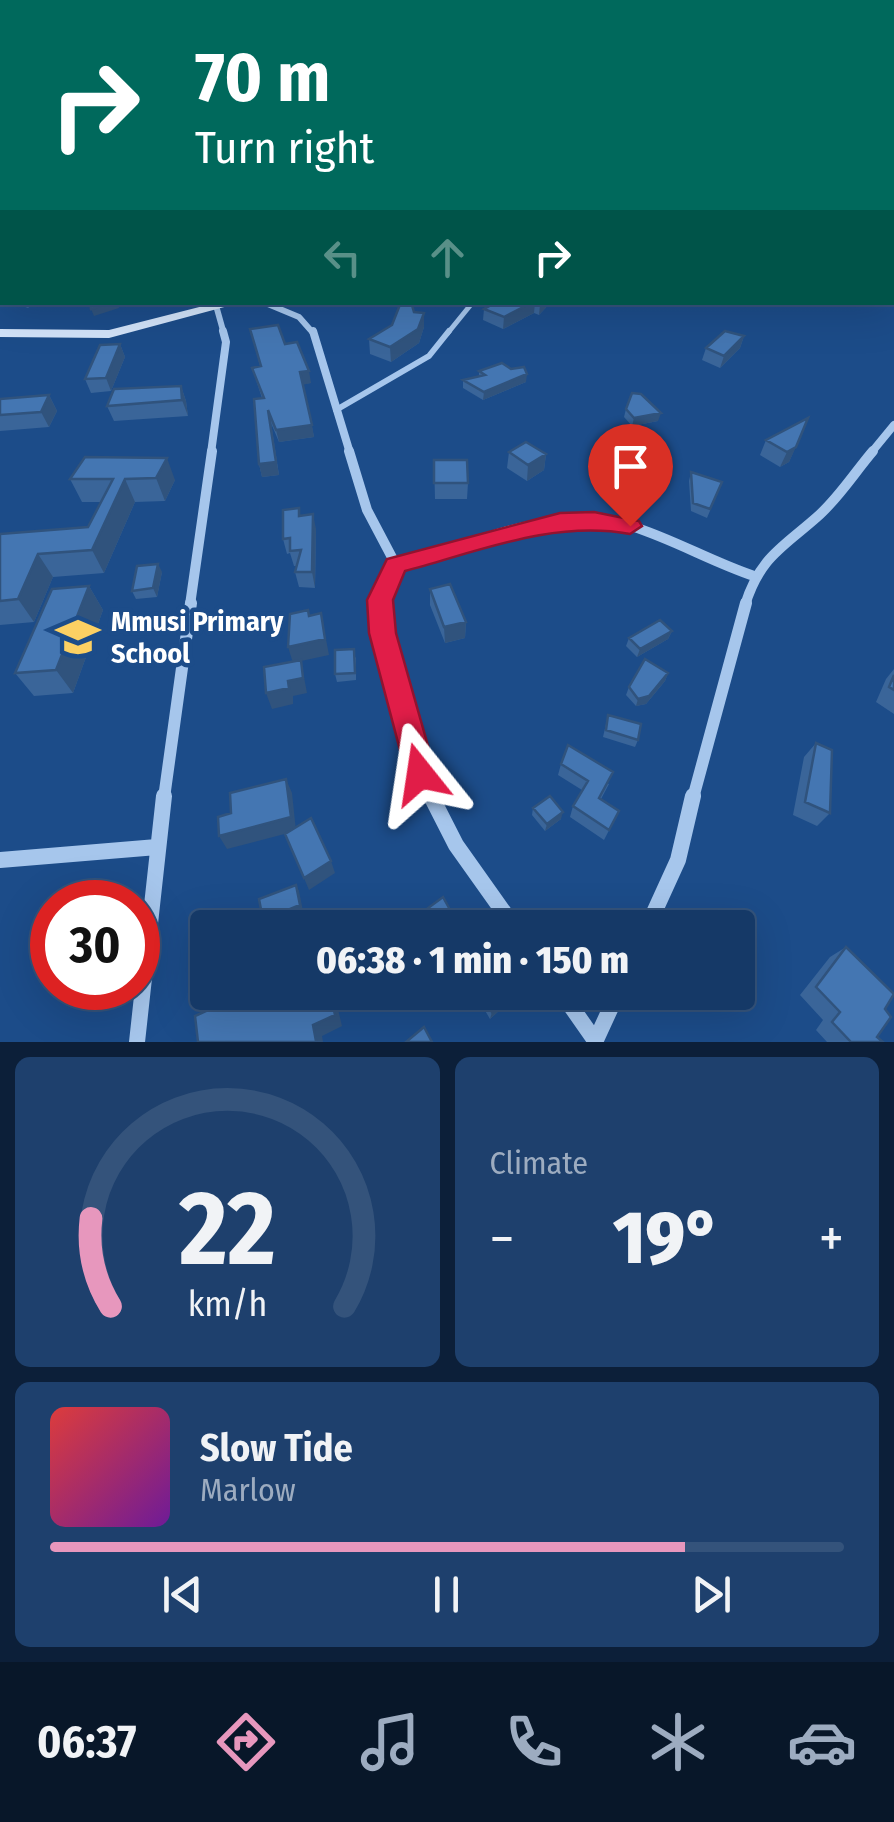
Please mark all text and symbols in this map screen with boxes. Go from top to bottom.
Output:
text: 70 m [195,36,330,120]
icon: right [30,40,160,170]
text: Turn right [195,121,374,175]
icon: left [315,230,370,285]
icon: ahead [420,230,475,285]
icon: right [525,230,580,285]
pin [588,424,673,527]
icon: arrive [603,439,658,494]
place label: Mmusi Primary School [111,605,284,670]
school or university icon: Mmusi Primary School [54,613,102,661]
position arrow [368,722,472,826]
speed limit sign: 30 [30,880,160,1010]
text: 06:38 · 1 min · 150 m [316,937,629,983]
text: Climate [490,1144,588,1182]
text: 22 [178,1167,275,1292]
text: 19° [613,1193,720,1283]
text: − [490,1206,514,1272]
text: + [819,1206,844,1272]
text: km/h [187,1283,267,1325]
text: Slow Tide [200,1425,353,1471]
text: Marlow [200,1471,296,1509]
icon: previous [155,1567,210,1622]
icon: pause [419,1567,474,1622]
icon: next [684,1567,739,1622]
icon: directions [211,1707,281,1777]
icon: music [355,1707,425,1777]
icon: phone [499,1707,569,1777]
icon: climate [643,1707,713,1777]
icon: car [787,1707,857,1777]
text: 06:37 [37,1715,136,1769]

